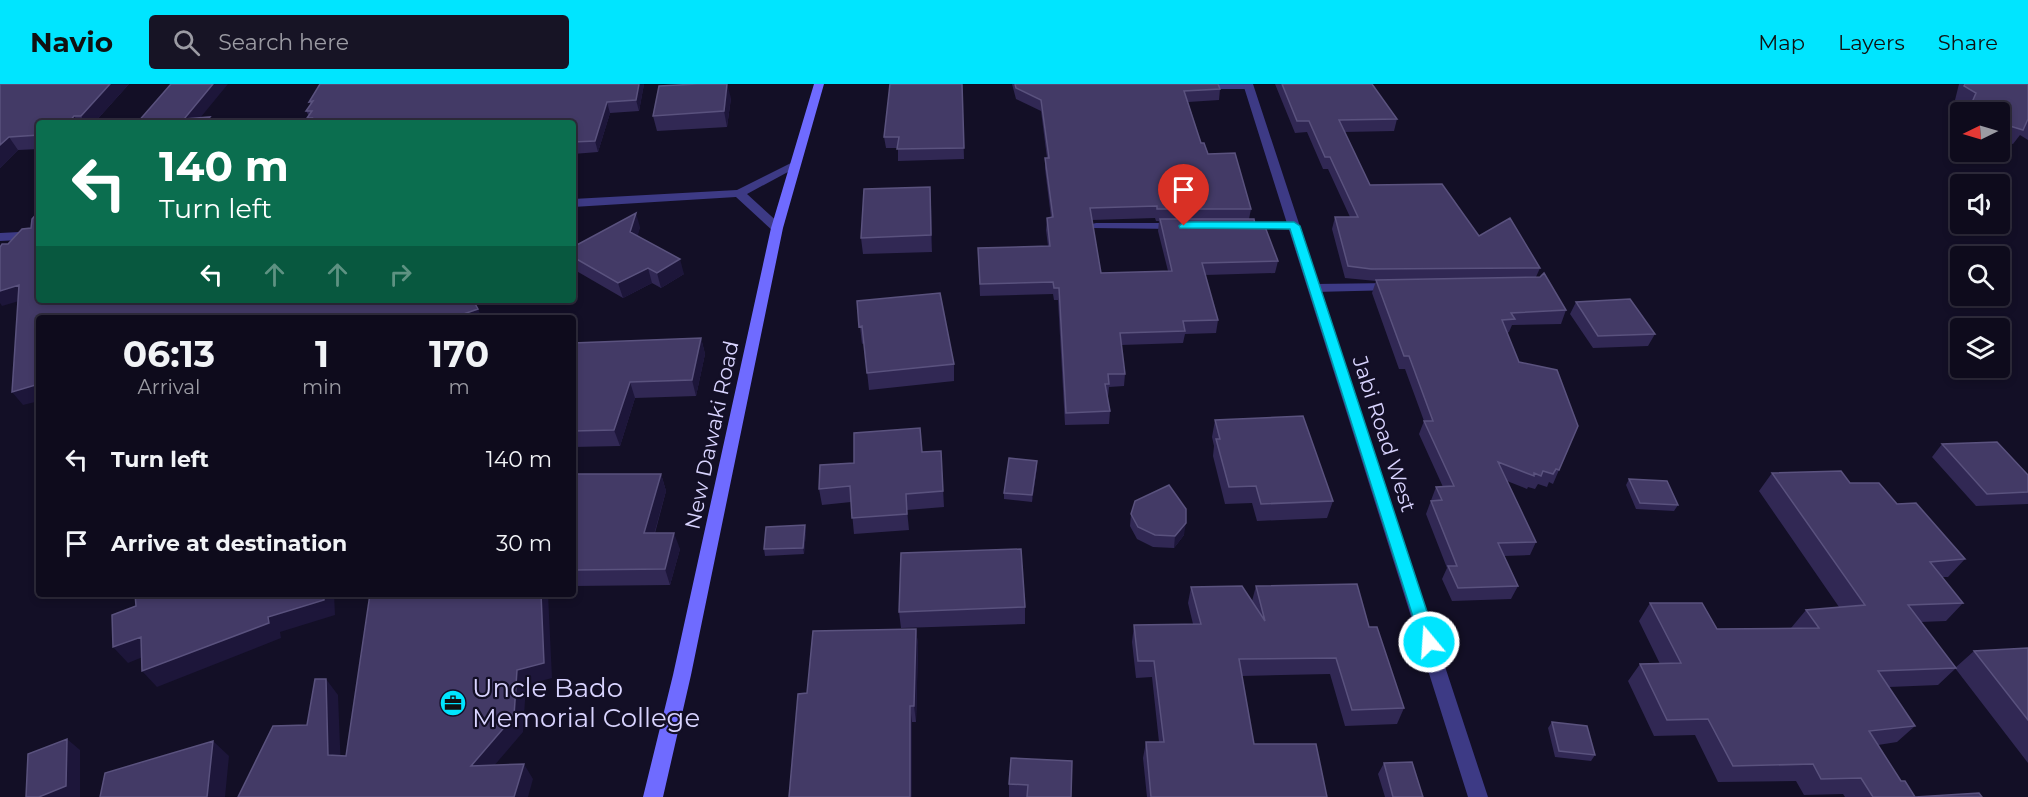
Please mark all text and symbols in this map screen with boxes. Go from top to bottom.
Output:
search box [149,15,569,69]
text: Navio [30,25,113,59]
icon: search [170,26,203,59]
text: Search here [218,29,349,56]
text: Map [1758,30,1805,55]
text: Layers [1838,30,1905,55]
text: Share [1938,30,1998,55]
north arrow [1950,102,2010,162]
map controls [1950,102,2010,378]
text: 140 m [159,140,289,192]
icon: left [60,144,138,222]
pin [1158,164,1209,226]
icon: arrive [1167,173,1200,206]
button: sound [1950,174,2010,234]
text: Turn left [159,192,272,225]
button: search [1950,246,2010,306]
icon: left [195,258,228,291]
icon: ahead [258,258,291,291]
icon: ahead [321,258,354,291]
icon: right [384,258,417,291]
button: layers [1950,318,2010,378]
text: 06:13 [123,332,215,376]
text: 1 [315,332,329,376]
text: 170 [429,332,489,376]
street label: New Dawaki Road [679,338,744,531]
street label: Jabi Road West [1347,352,1421,515]
text: Arrival [137,375,201,399]
text: min [302,375,342,399]
text: m [448,375,470,399]
icon: left [60,443,93,476]
text: Turn left [111,446,209,473]
text: 140 m [486,446,552,473]
icon: arrive [60,527,93,560]
text: Arrive at destination [111,530,347,557]
text: 30 m [496,530,552,557]
position arrow [1397,610,1461,674]
place label: Uncle Bado Memorial College [472,672,700,734]
office icon: Uncle Bado Memorial College [438,688,468,718]

